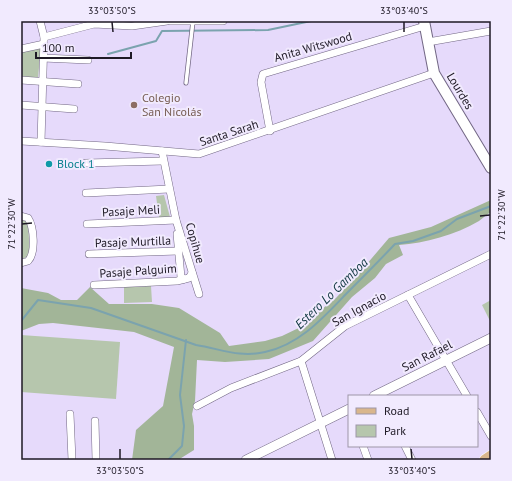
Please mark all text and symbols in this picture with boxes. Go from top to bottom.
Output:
text: 33°03'50"S [88,4,136,17]
text: 33°03'40"S [380,4,428,17]
street label: Anita Witswood [272,28,353,65]
scale bar [36,34,131,60]
text: 100 m [42,40,75,55]
street label: Lourdes [444,70,477,112]
place label: Colegio San Nicolás [142,90,201,119]
marker: Colegio San Nicolás [129,100,139,110]
street label: Santa Sarah [197,116,260,149]
place label: Block 1 [57,156,95,171]
marker: Block 1 [44,159,54,169]
text: 71°22'30"W [495,189,508,241]
text: 71°22'30"W [5,198,18,250]
street label: Pasaje Meli [102,201,160,220]
street label: Copihue [183,221,208,265]
street label: Pasaje Murtilla [95,233,171,250]
water label: Estero Lo Gamboa [291,254,372,333]
street label: Pasaje Palguim [99,260,177,281]
street label: San Ignacio [329,288,388,330]
street label: San Rafael [399,336,455,375]
legend [348,395,478,447]
text: Road [384,403,409,418]
text: Park [384,423,406,438]
text: 33°03'50"S [96,464,144,477]
text: 33°03'40"S [388,464,436,477]

